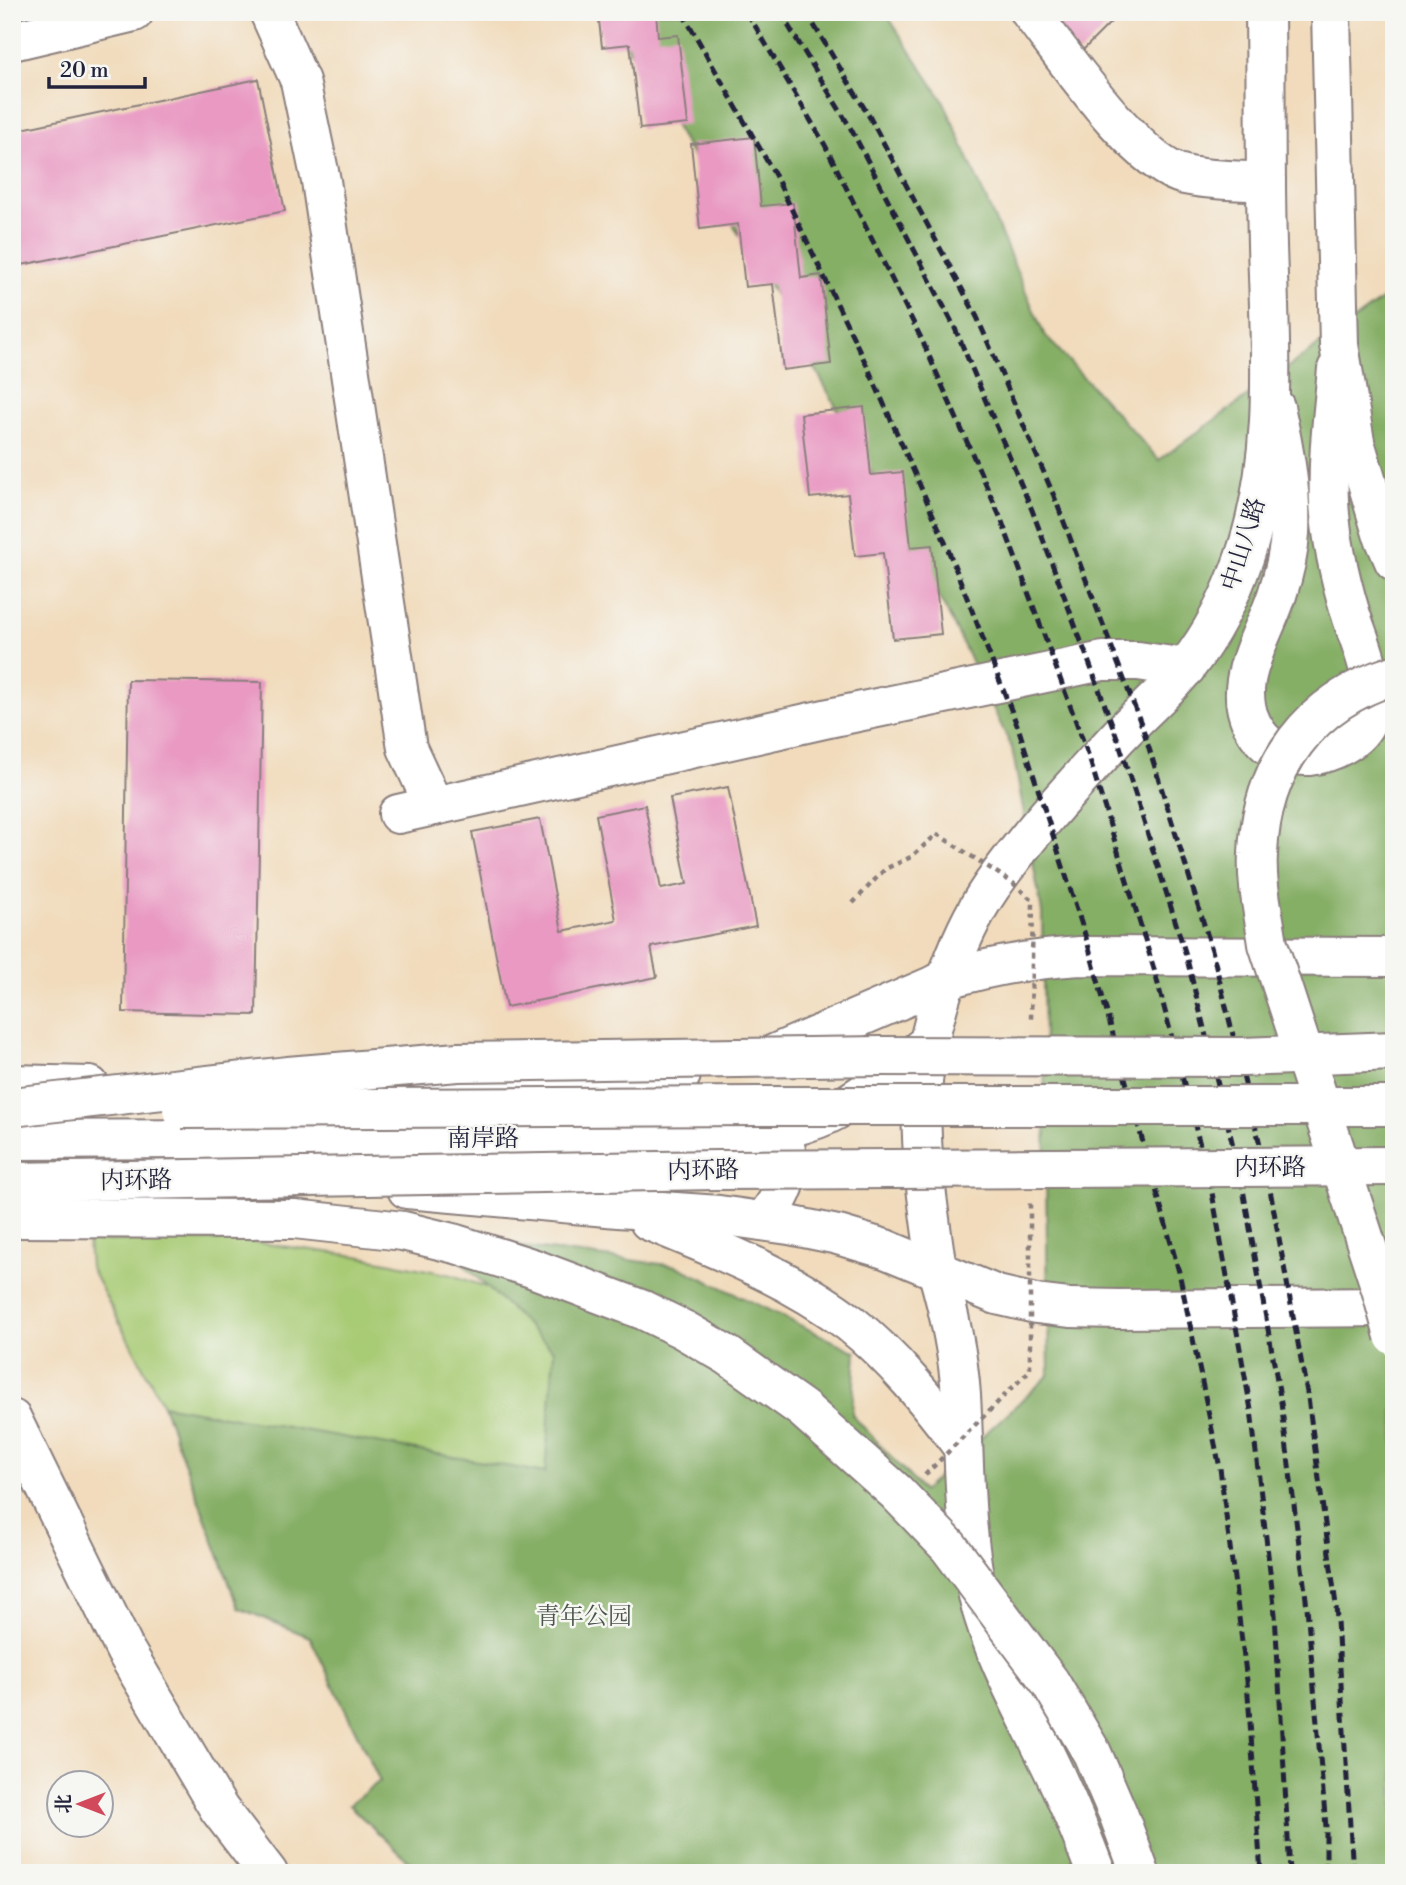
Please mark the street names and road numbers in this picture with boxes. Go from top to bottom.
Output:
street label: 中山八路 [1216,494,1272,595]
street label: 南岸路 [447,1124,519,1154]
street label: 内环路 [1234,1153,1306,1183]
street label: 内环路 [667,1155,739,1187]
street label: 内环路 [100,1165,172,1197]

